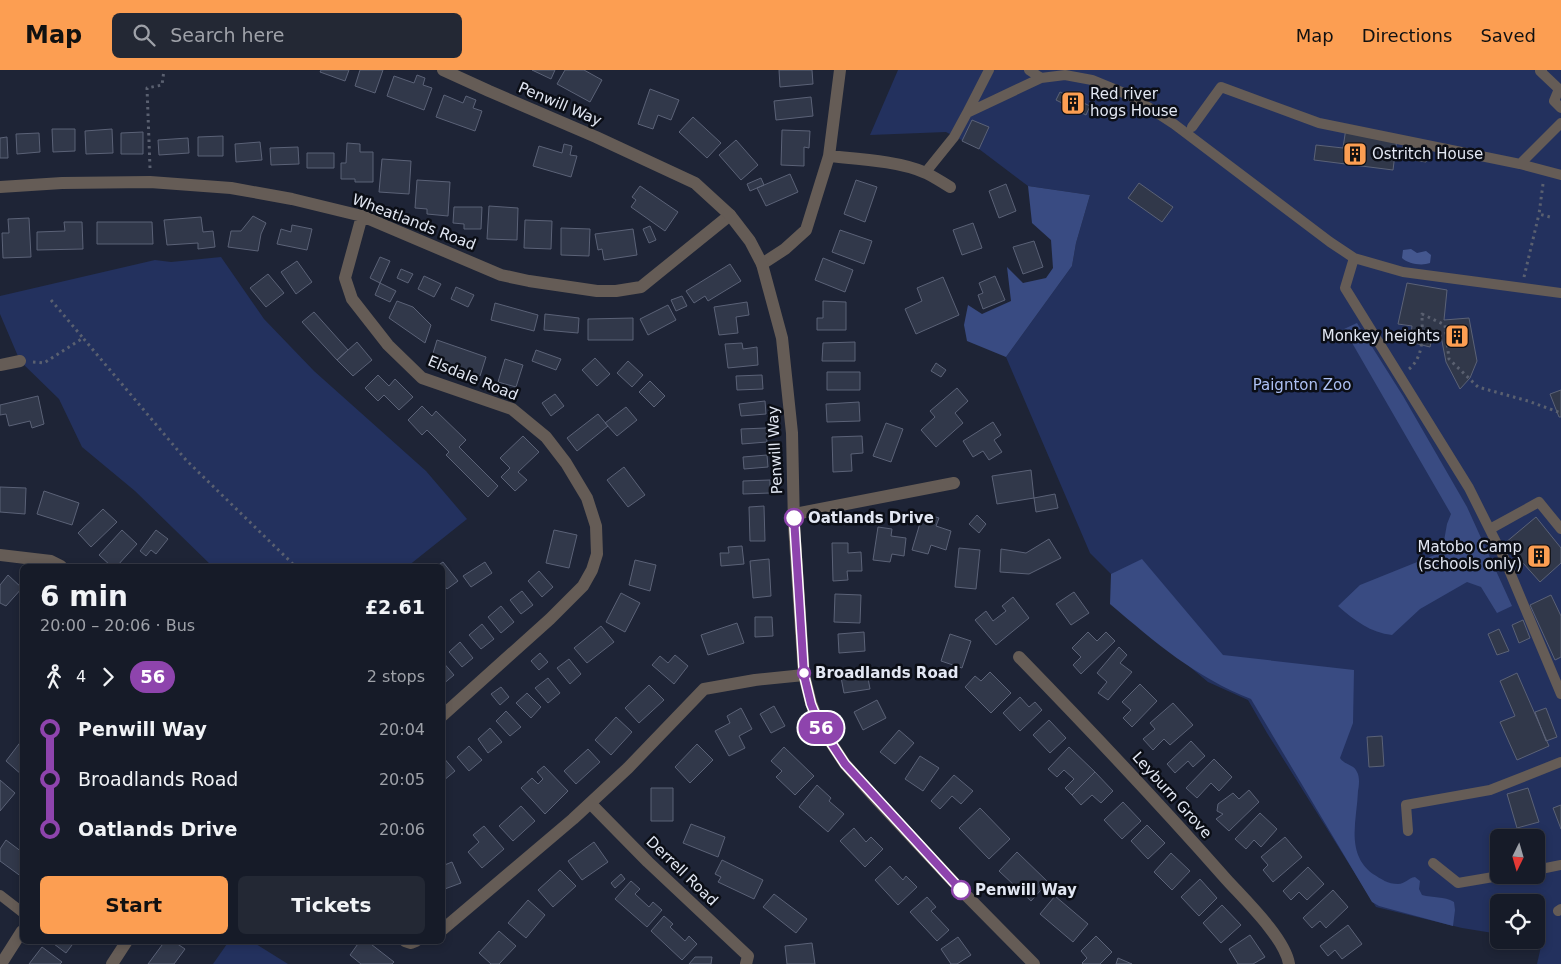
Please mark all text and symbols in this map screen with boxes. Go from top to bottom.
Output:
search box [112,13,462,58]
text: Map [25,21,82,49]
icon: search [130,21,158,49]
text: Search here [170,24,284,46]
text: Map [1296,25,1334,46]
text: Directions [1362,25,1452,46]
text: Saved [1480,25,1536,46]
street label: Penwill Way [516,78,604,130]
place label: Red river hogs House [1090,85,1178,120]
building icon: Red river hogs House [1060,90,1086,116]
building icon: Ostritch House [1342,141,1368,167]
place label: Ostritch House [1372,145,1483,163]
street label: Wheatlands Road [350,190,478,254]
building icon: Monkey heights [1444,323,1470,349]
place label: Monkey heights [1322,327,1440,345]
street label: Elsdale Road [425,352,521,404]
park label: Paignton Zoo [1253,376,1351,394]
street label: Penwill Way [764,405,786,495]
marker: Oatlands Drive [784,508,804,528]
place label: Oatlands Drive [808,509,934,527]
place label: Matobo Camp (schools only) [1418,538,1522,573]
building icon: Matobo Camp (schools only) [1526,543,1552,569]
text: 6 min [40,580,128,613]
text: £2.61 [365,596,425,618]
text: 20:00 – 20:06 · Bus [40,616,195,635]
icon: walk [40,663,68,691]
icon: forward [94,663,122,691]
place label: Broadlands Road [815,664,959,682]
text: 56 [140,666,165,687]
marker: Broadlands Road [797,666,811,680]
text: 4 [76,667,86,686]
text: 2 stops [367,667,425,686]
line badge: 56 [798,712,844,744]
text: 56 [808,717,834,738]
text: Penwill Way [78,718,207,740]
text: 20:04 [379,720,425,739]
street label: Leyburn Grove [1128,748,1216,842]
text: Broadlands Road [78,768,238,790]
text: 20:05 [379,770,425,789]
text: Oatlands Drive [78,818,237,840]
text: 20:06 [379,820,425,839]
north arrow [1490,829,1545,884]
map controls [1490,829,1545,949]
street label: Derrell Road [642,832,722,910]
button: Start [40,876,228,934]
button: Tickets [238,876,425,934]
marker: Penwill Way [951,880,971,900]
place label: Penwill Way [975,881,1077,899]
button: locate [1490,894,1545,949]

